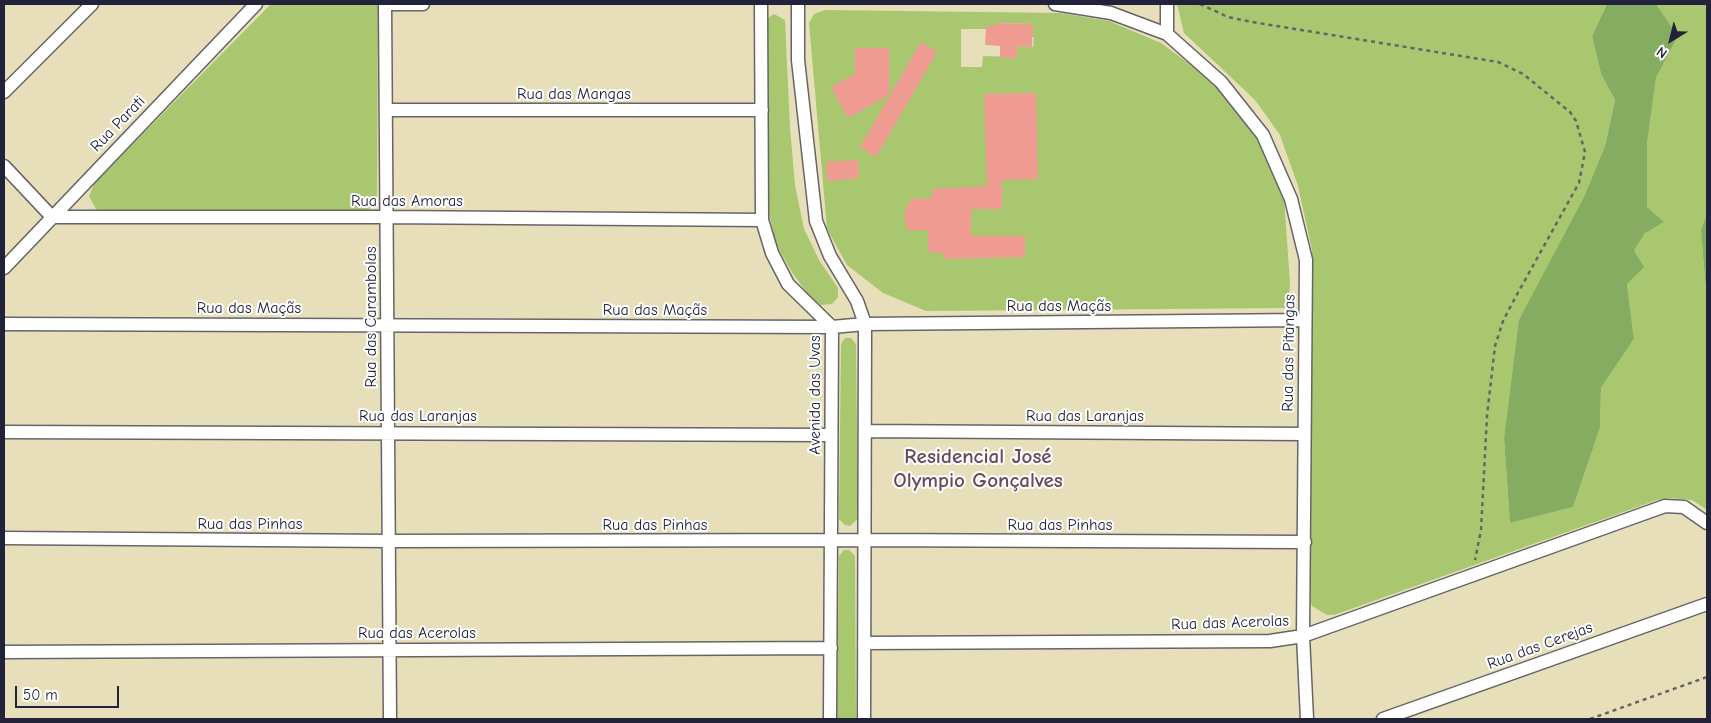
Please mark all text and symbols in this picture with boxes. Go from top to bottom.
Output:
north arrow [1646,15,1696,65]
text: N [1653,43,1671,62]
street label: Rua das Mangas [517,84,631,104]
street label: Rua Parati [87,92,149,156]
street label: Rua das Amoras [351,191,463,211]
street label: Rua das Carambolas [361,246,381,388]
street label: Rua das Pitangas [1278,294,1300,412]
street label: Rua das Maçãs [1007,296,1111,316]
street label: Rua das Maçãs [197,298,301,318]
street label: Rua das Maçãs [603,300,707,320]
street label: Avenida das Uvas [805,335,825,455]
street label: Rua das Laranjas [359,406,477,426]
street label: Rua das Laranjas [1026,406,1144,426]
district label: Residencial José Olympio Gonçalves [893,444,1063,494]
street label: Rua das Pinhas [198,514,302,534]
street label: Rua das Pinhas [603,515,707,535]
street label: Rua das Pinhas [1008,515,1112,535]
street label: Rua das Acerolas [1171,611,1289,635]
street label: Rua das Cerejas [1485,618,1595,674]
street label: Rua das Acerolas [358,623,476,643]
scale bar [18,676,121,708]
text: 50 m [23,686,58,704]

